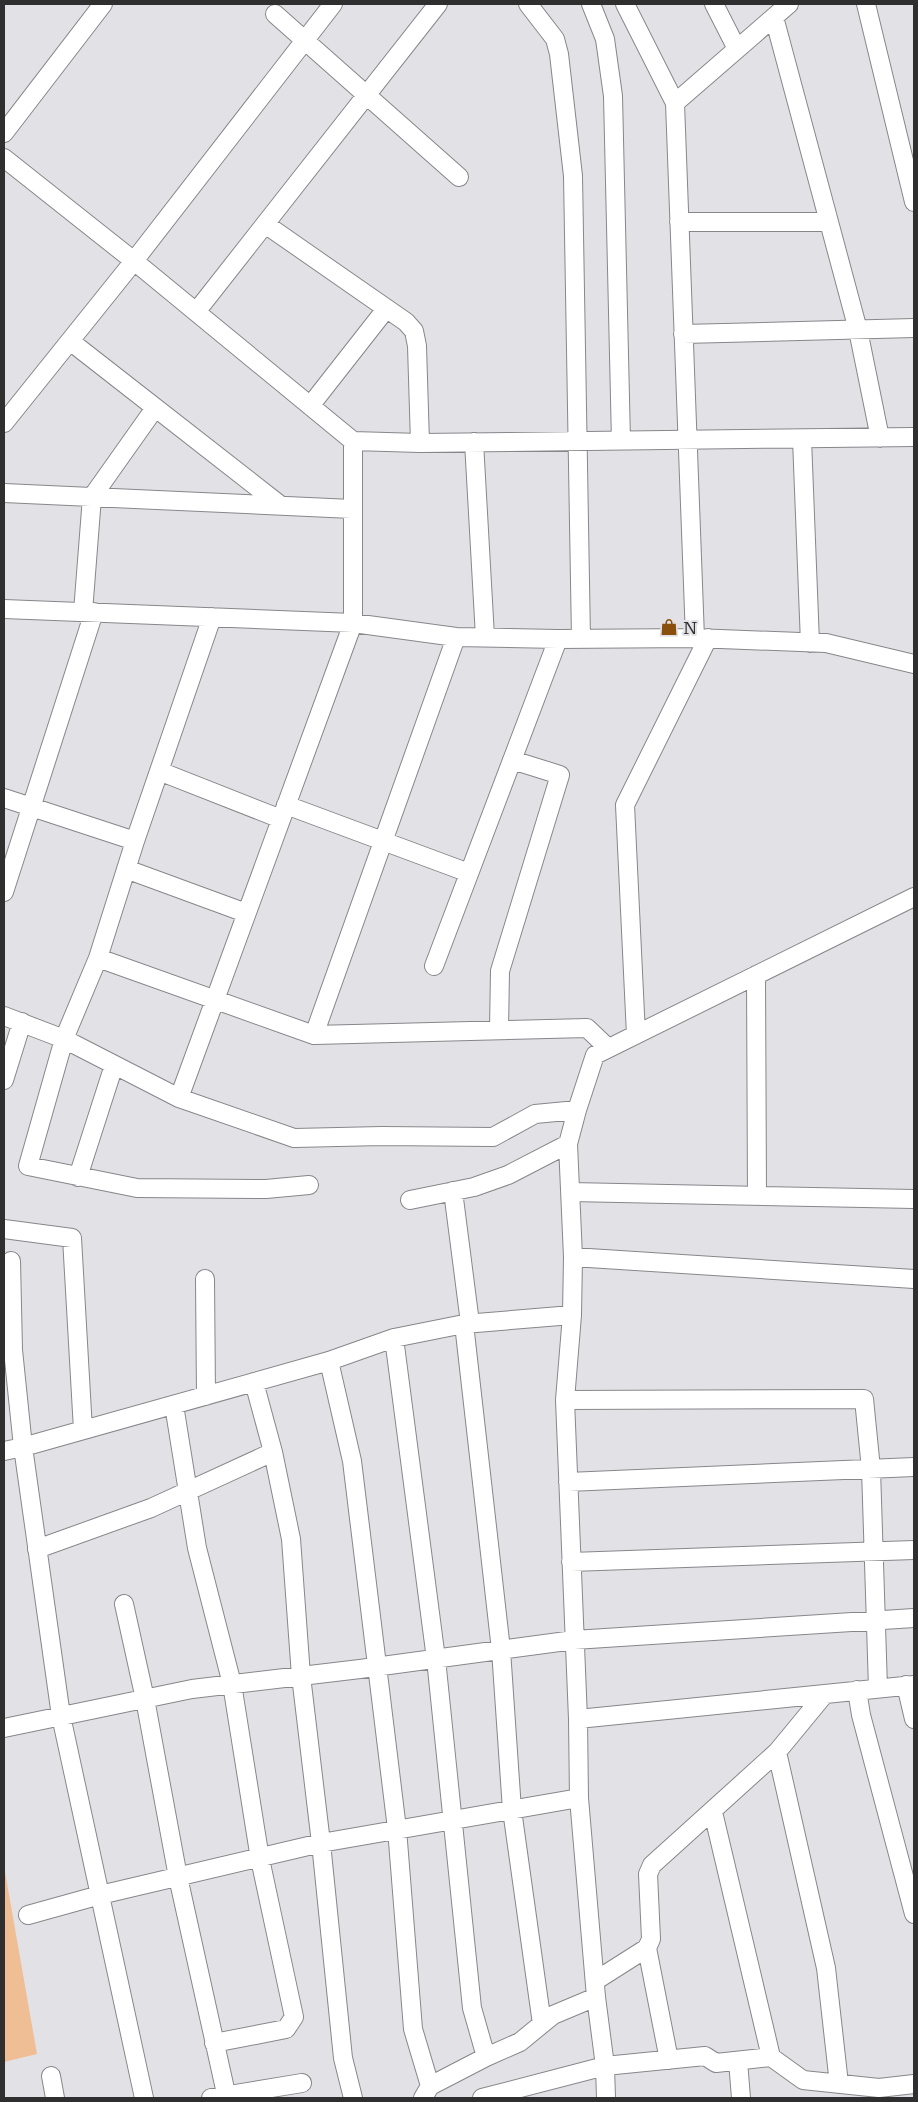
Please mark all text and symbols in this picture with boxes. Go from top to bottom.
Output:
shop icon: N [659,617,679,637]
place label: N [683,617,697,638]

